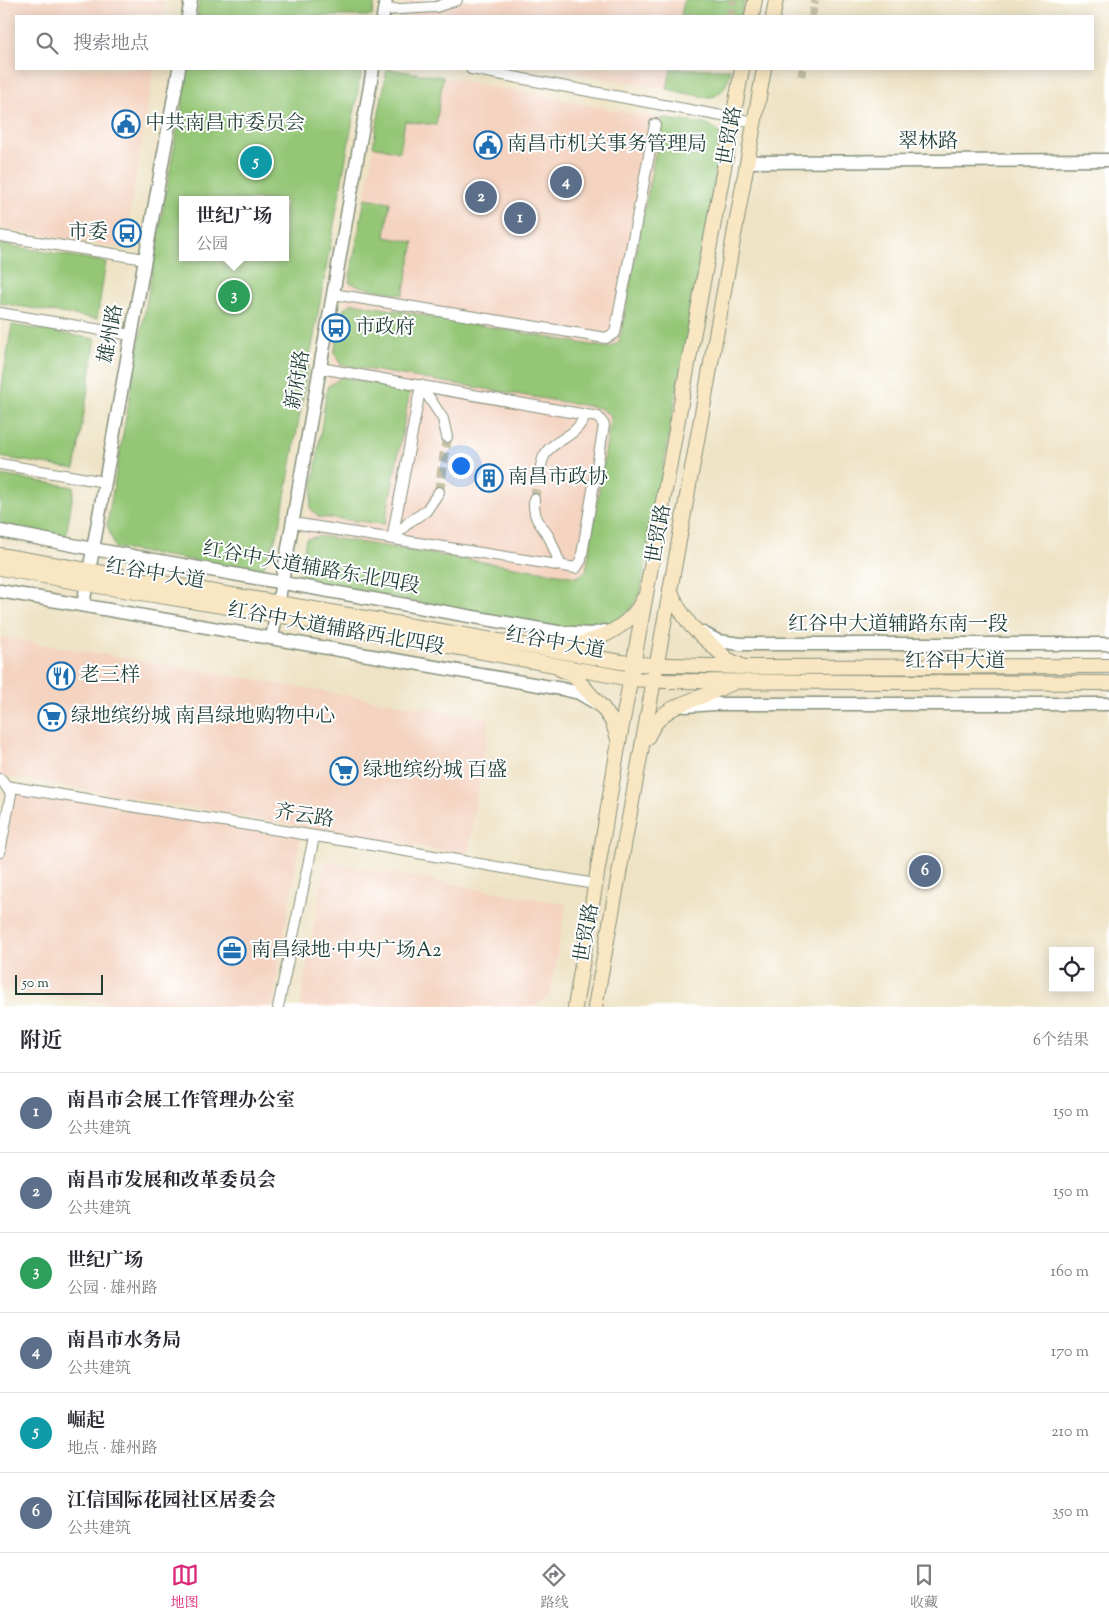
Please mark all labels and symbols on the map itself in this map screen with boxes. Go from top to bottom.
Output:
street label: 世贸路 [712,104,750,168]
public building icon: 中共南昌市委员会 [111,109,141,139]
place label: 中共南昌市委员会 [145,110,305,139]
street label: 翠林路 [898,128,958,157]
public building icon: 南昌市机关事务管理局 [473,130,503,160]
place label: 南昌市机关事务管理局 [507,131,707,160]
pin: 5 [240,143,272,181]
pin: 4 [550,163,582,201]
pin: 2 [465,178,497,216]
pin: 1 [504,199,536,237]
bus stop icon: 市委 [112,218,142,248]
place label: 市委 [68,219,108,248]
pin: 3 [218,277,250,315]
street label: 雄州路 [93,302,131,366]
bus stop icon: 市政府 [321,313,351,343]
place label: 市政府 [355,314,415,343]
street label: 新府路 [280,348,318,412]
your location [448,453,474,479]
building icon: 南昌市政协 [474,463,504,493]
place label: 南昌市政协 [508,464,608,493]
street label: 世贸路 [641,502,679,566]
street label: 红谷中大道辅路东北四段 [200,536,422,602]
street label: 红谷中大道 [103,553,207,597]
street label: 红谷中大道辅路西北四段 [225,597,447,663]
street label: 红谷中大道辅路东南一段 [788,611,1008,640]
street label: 红谷中大道 [503,621,607,667]
street label: 红谷中大道 [905,648,1005,677]
restaurant icon: 老三样 [46,661,76,691]
place label: 老三样 [80,662,140,691]
supermarket icon: 绿地缤纷城 南昌绿地购物中心 [37,702,67,732]
place label: 绿地缤纷城 南昌绿地购物中心 [71,703,335,732]
supermarket icon: 绿地缤纷城 百盛 [329,756,359,786]
place label: 绿地缤纷城 百盛 [363,757,507,786]
street label: 齐云路 [272,798,336,836]
pin: 6 [909,852,941,890]
street label: 世贸路 [569,901,607,965]
office icon: 南昌绿地·中央广场A2 [217,936,247,966]
place label: 南昌绿地·中央广场A2 [251,937,442,966]
scale bar [15,972,102,995]

